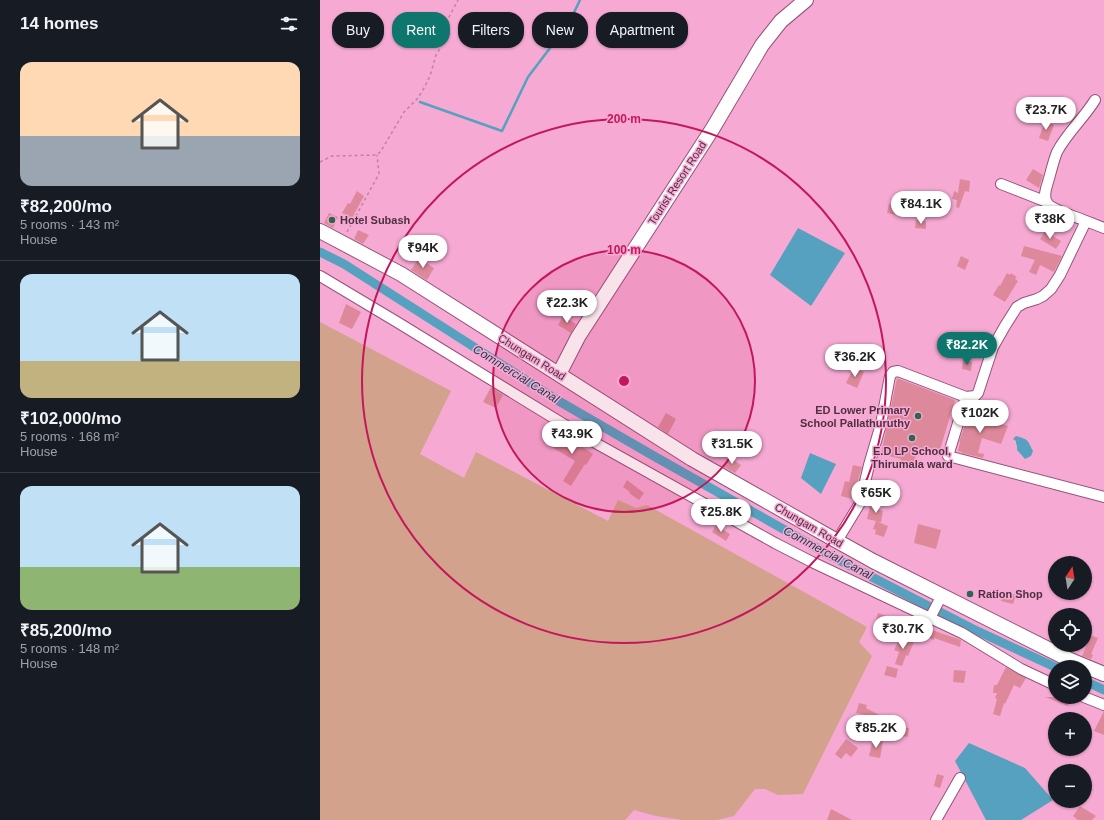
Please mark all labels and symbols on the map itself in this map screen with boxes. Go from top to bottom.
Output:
pin: ₹23.7K [1013,97,1079,131]
text: 200 m [607,112,641,126]
street label: Tourist Resort Road [645,139,709,227]
pin: ₹84.1K [888,191,954,225]
pin: ₹38K [1026,206,1074,240]
place label: Hotel Subash [340,214,411,226]
marker: Hotel Subash [327,215,337,225]
pin: ₹94K [399,235,447,269]
text: 100 m [607,243,641,257]
pin: ₹22.3K [534,290,600,324]
street label: Chungam Road [496,331,568,383]
pin: ₹82.2K [934,332,1000,366]
water label: Commercial Canal [470,342,562,406]
pin: ₹36.2K [822,344,888,378]
centre of rings [617,374,631,388]
pin: ₹102K [952,400,1008,434]
place label: ED Lower Primary School Pallathuruthy [800,404,911,429]
marker: ED Lower Primary School Pallathuruthy [913,411,923,421]
pin: ₹43.9K [539,421,605,455]
pin: ₹31.5K [699,431,765,465]
marker: E.D LP School, Thirumala ward [907,433,917,443]
place label: E.D LP School, Thirumala ward [871,445,953,470]
pin: ₹65K [852,480,900,514]
pin: ₹25.8K [688,499,754,533]
street label: Chungam Road [773,501,845,549]
water label: Commercial Canal [781,524,875,583]
north arrow [1048,556,1092,600]
place label: Ration Shop [978,588,1043,600]
marker: Ration Shop [965,589,975,599]
pin: ₹30.7K [870,616,936,650]
pin: ₹85.2K [843,715,909,749]

